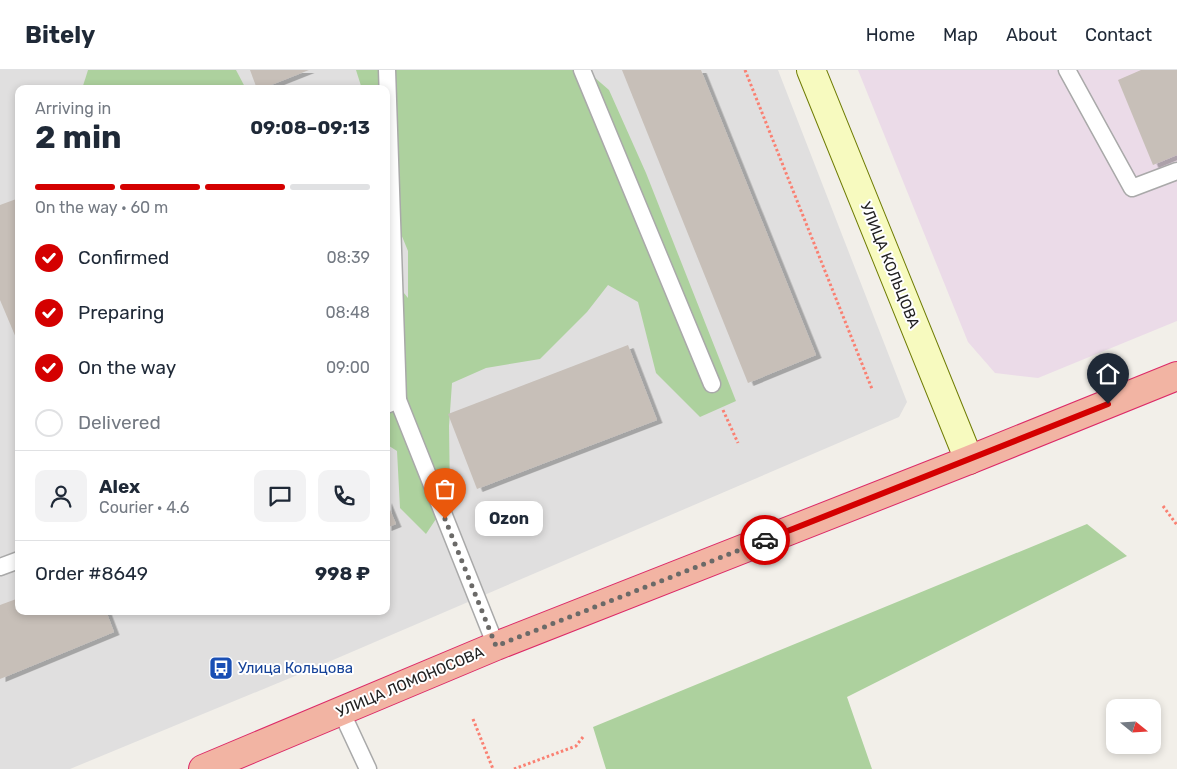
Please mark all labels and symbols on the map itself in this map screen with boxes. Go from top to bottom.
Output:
street label: УЛИЦА КОЛЬЦОВА [856,199,924,331]
pin [1087,353,1129,404]
pin [424,468,466,519]
callout: Ozon [475,502,542,536]
courier [740,515,790,565]
street label: УЛИЦА ЛОМОНОСОВА [333,643,487,721]
bus stop icon: Улица Кольцова [208,655,234,681]
place label: Улица Кольцова [238,659,353,677]
north arrow [1106,699,1161,754]

